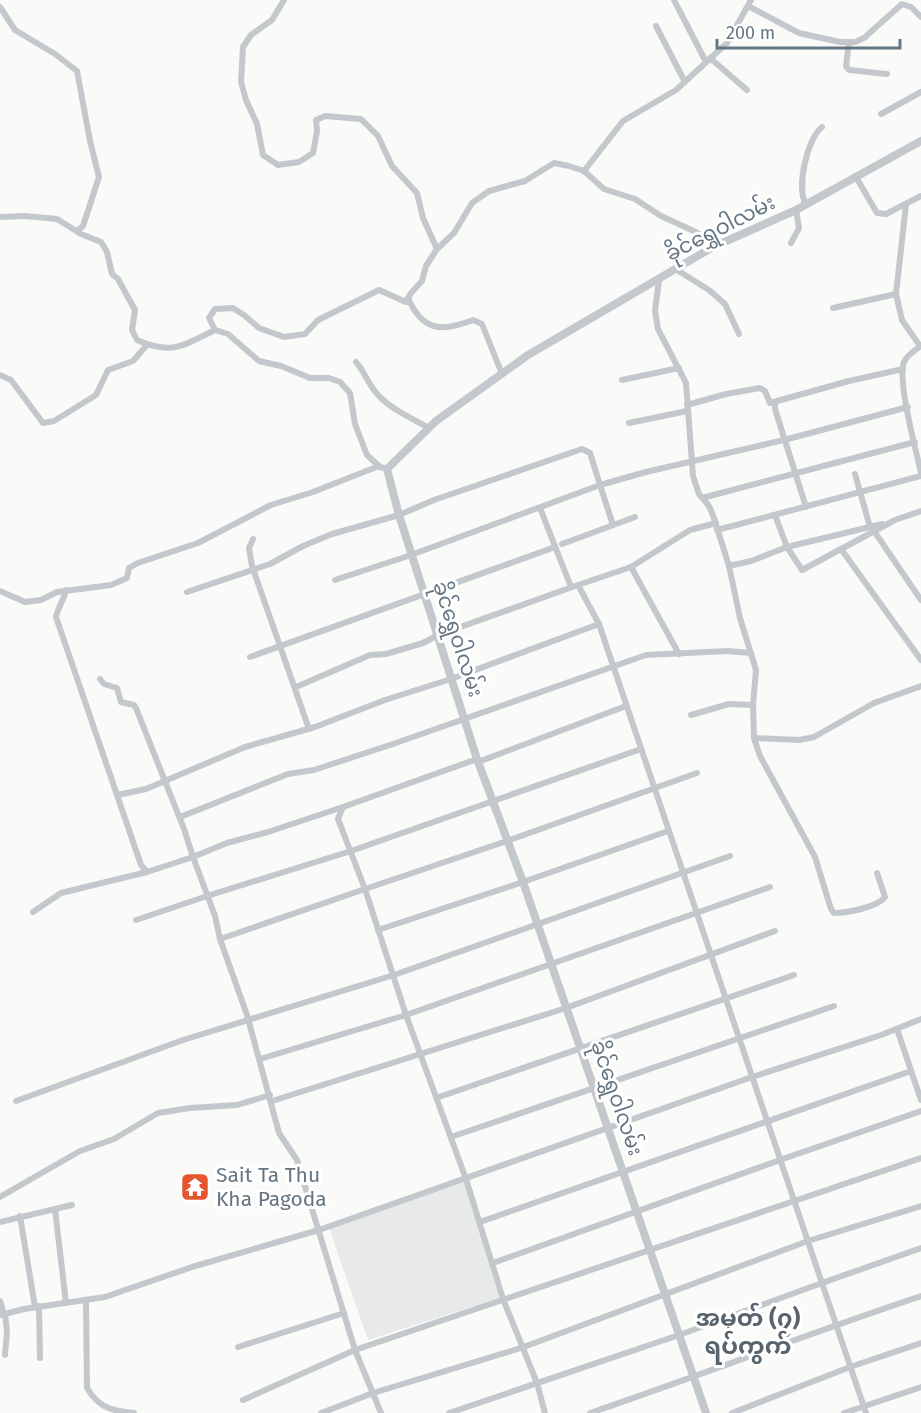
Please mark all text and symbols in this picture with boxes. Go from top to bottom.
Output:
scale bar [717,12,900,50]
text: 200 m [726,22,775,44]
street label: ခိုင်ရွှေဝါလမ်း [659,186,781,270]
street label: ခိုင်ရွှေဝါလမ်း [423,577,492,701]
street label: ခိုင်ရွှေဝါလမ်း [581,1036,652,1160]
place label: Sait Ta Thu Kha Pagoda [216,1162,327,1212]
temple icon: Sait Ta Thu Kha Pagoda [179,1171,211,1203]
district label: အမှတ် (၇) ရပ်ကွက် [696,1302,800,1365]

